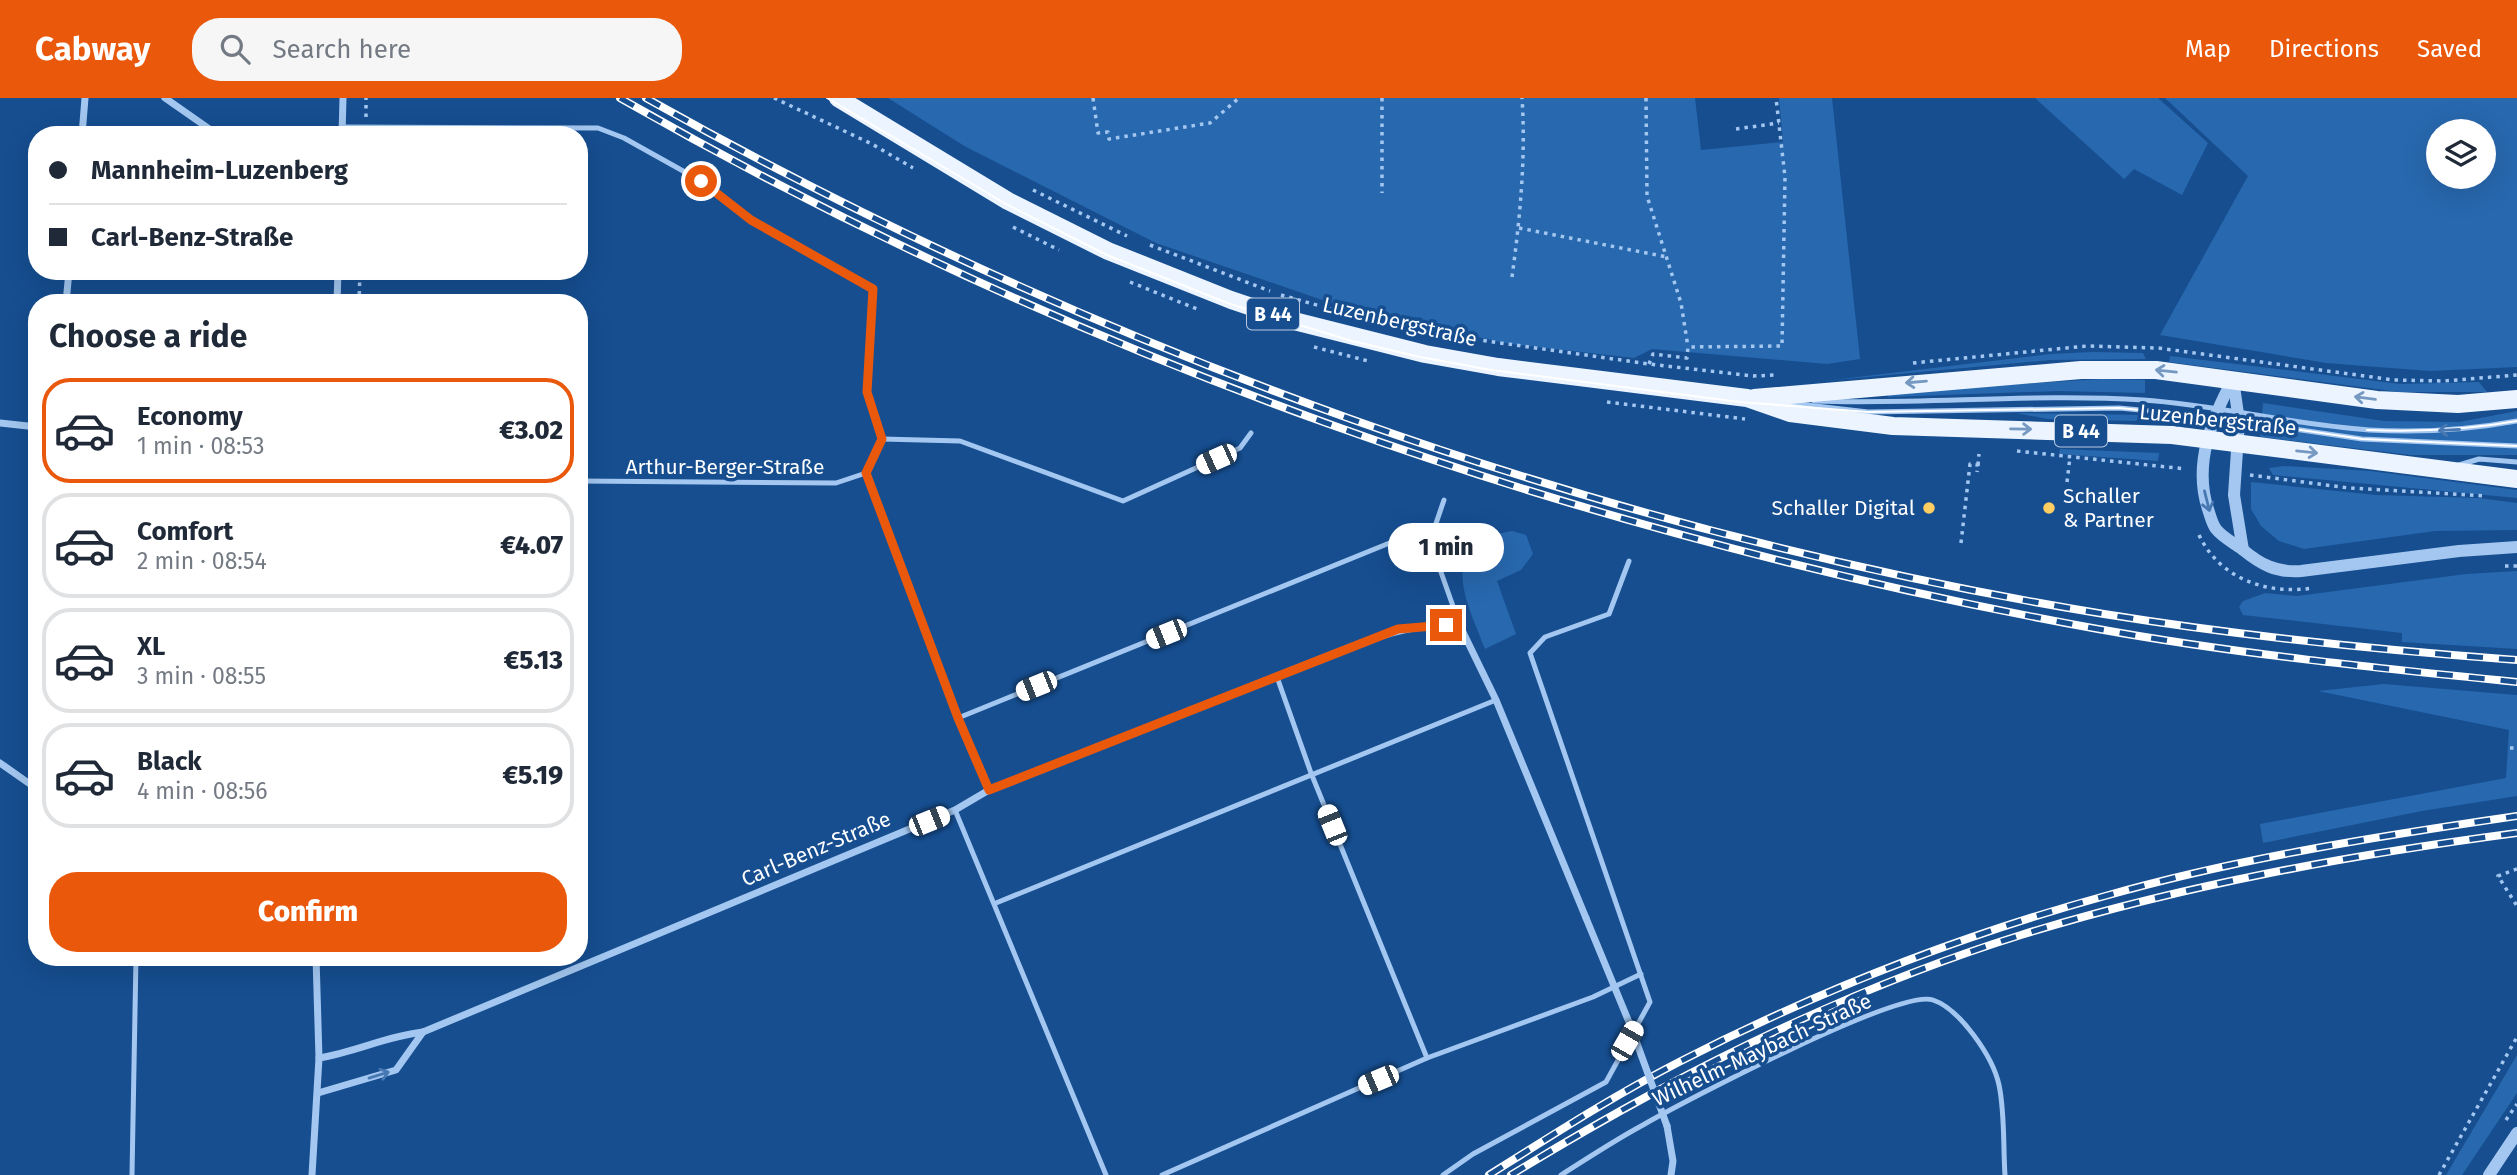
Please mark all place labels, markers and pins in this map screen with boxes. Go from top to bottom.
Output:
place label: Schaller & Partner [2063,483,2154,533]
place label: Schaller Digital [1772,495,1915,521]
marker: Schaller Digital [1921,500,1937,516]
marker: Schaller & Partner [2041,500,2057,516]

